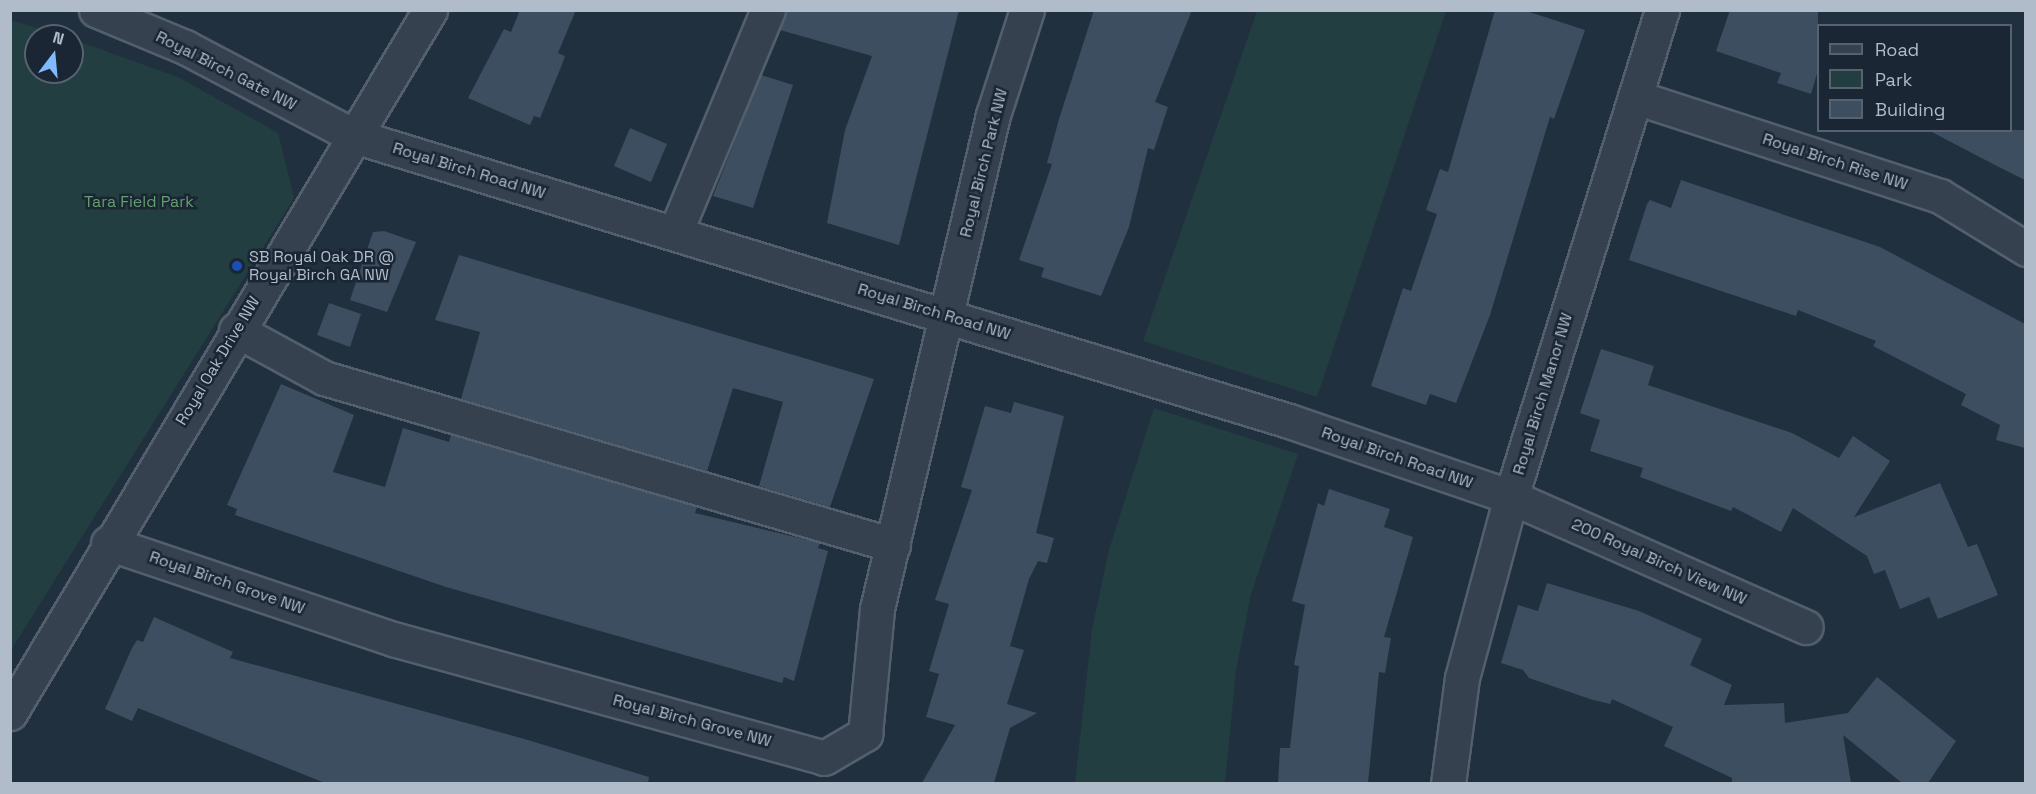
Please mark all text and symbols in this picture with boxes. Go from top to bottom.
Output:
north arrow [24,24,84,84]
legend [1817,24,2012,132]
text: N [50,27,67,50]
street label: Royal Birch Gate NW [152,27,300,115]
text: Road [1875,38,1919,61]
text: Park [1875,68,1912,91]
street label: Royal Birch Park NW [956,87,1012,239]
text: Building [1875,98,1945,121]
street label: Royal Birch Rise NW [1760,129,1910,195]
street label: Royal Birch Road NW [390,139,548,203]
park label: Tara Field Park [84,192,194,212]
place label: SB Royal Oak DR @ Royal Birch GA NW [249,247,394,285]
marker: SB Royal Oak DR @ Royal Birch GA NW [230,259,244,273]
street label: Royal Birch Road NW [855,280,1013,344]
street label: Royal Oak Drive NW [172,293,264,429]
street label: Royal Birch Manor NW [1509,311,1577,477]
street label: Royal Birch Road NW [1319,423,1475,493]
street label: 200 Royal Birch View NW [1568,515,1750,609]
street label: Royal Birch Grove NW [147,547,307,619]
street label: Royal Birch Grove NW [611,691,773,751]

